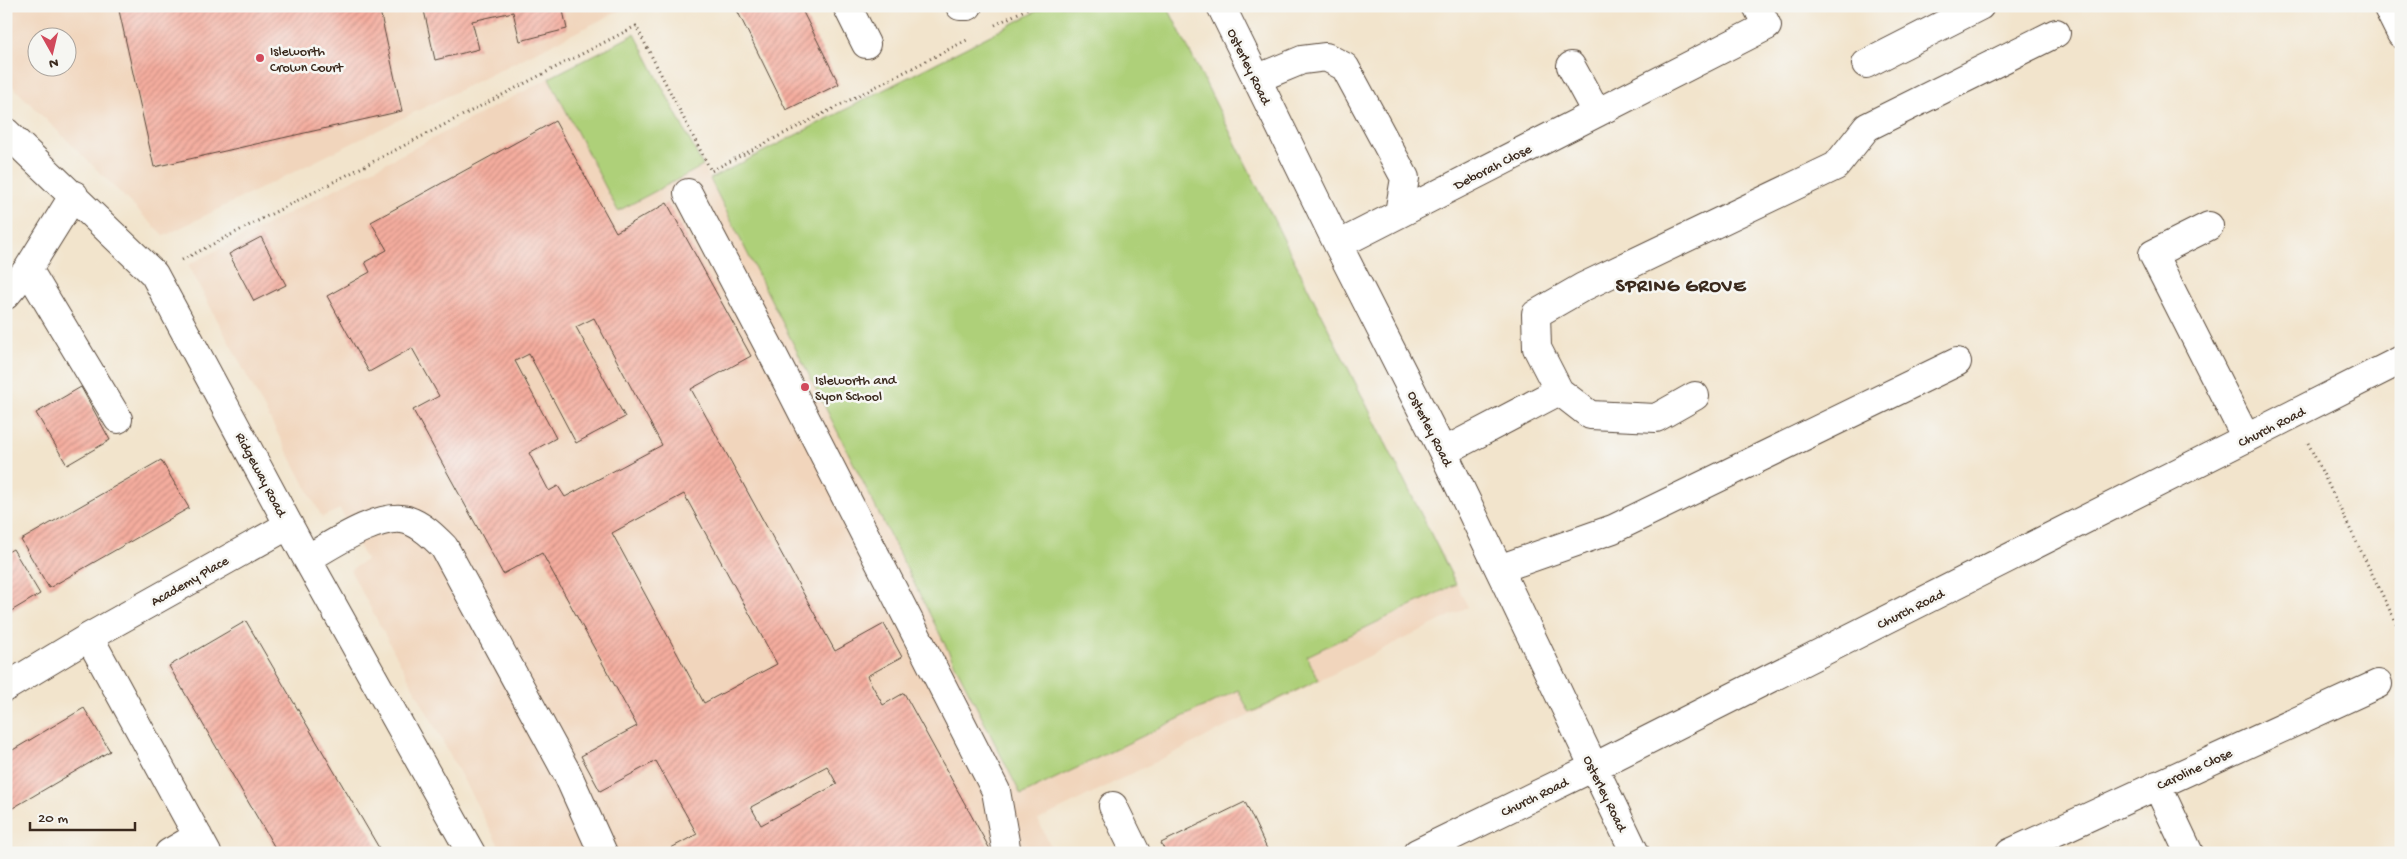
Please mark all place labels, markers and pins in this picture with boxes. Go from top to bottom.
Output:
place label: Isleworth Crown Court [270,44,344,77]
marker: Isleworth Crown Court [254,52,266,64]
place label: Isleworth and Syon School [815,373,898,406]
marker: Isleworth and Syon School [799,381,811,393]

